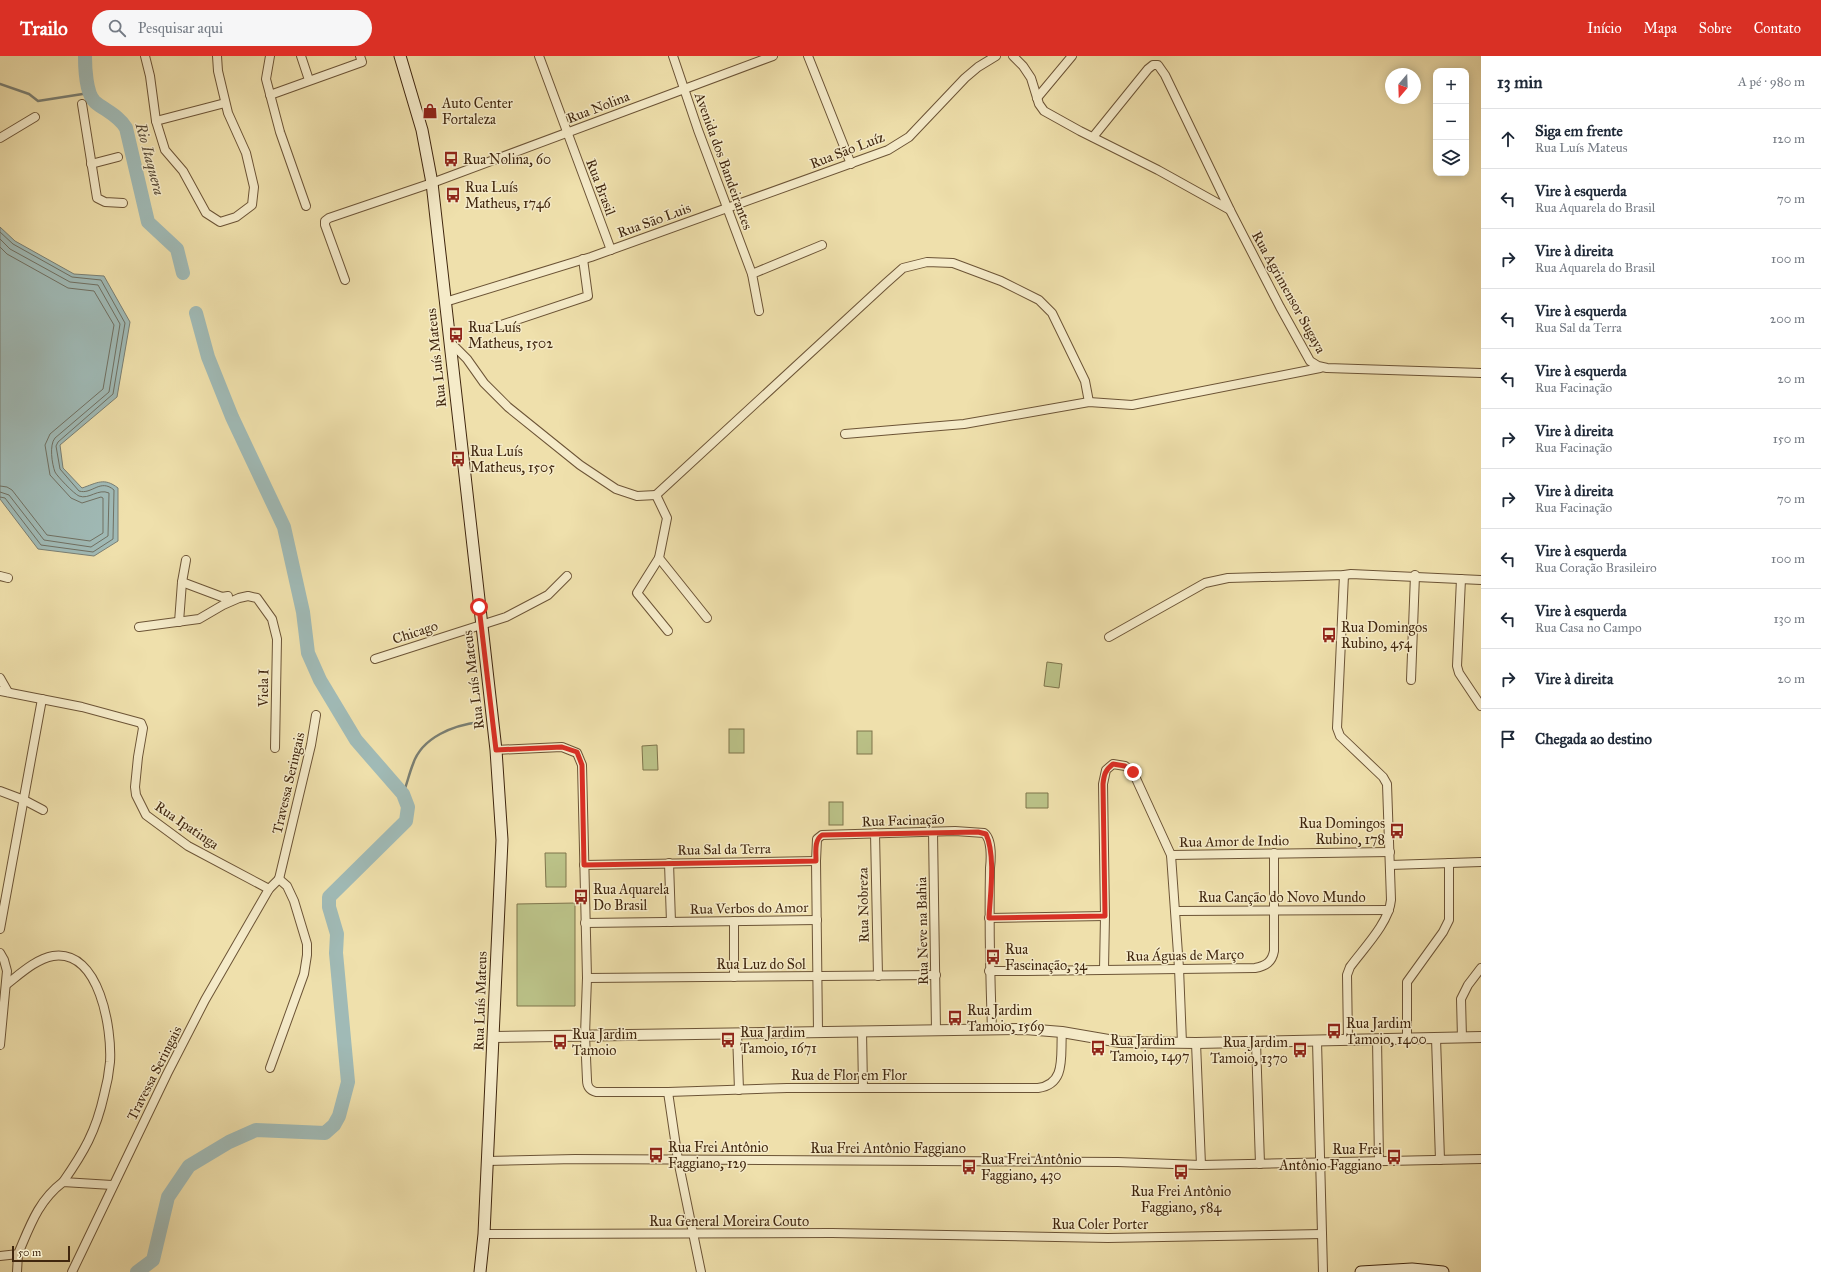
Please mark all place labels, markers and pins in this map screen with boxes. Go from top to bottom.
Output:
place label: Auto Center Fortaleza [441,95,514,128]
shop icon: Auto Center Fortaleza [421,102,439,120]
bus stop icon: Rua Nolina, 60 [442,150,460,168]
place label: Rua Nolina, 60 [463,151,551,168]
place label: Rua Luís Matheus, 1746 [465,179,552,212]
bus stop icon: Rua Luís Matheus, 1746 [444,186,462,204]
place label: Rua Luís Matheus, 1502 [468,319,553,352]
bus stop icon: Rua Luís Matheus, 1502 [447,326,465,344]
place label: Rua Luís Matheus, 1505 [470,443,555,476]
bus stop icon: Rua Luís Matheus, 1505 [449,450,467,468]
place label: Rua Domingos Rubino, 454 [1341,619,1427,652]
bus stop icon: Rua Domingos Rubino, 454 [1320,626,1338,644]
place label: Rua Domingos Rubino, 178 [1299,815,1385,848]
bus stop icon: Rua Domingos Rubino, 178 [1388,822,1406,840]
place label: Rua Aquarela Do Brasil [593,881,669,914]
bus stop icon: Rua Aquarela Do Brasil [572,888,590,906]
place label: Rua Fascinação, 34 [1005,941,1088,974]
bus stop icon: Rua Fascinação, 34 [984,948,1002,966]
place label: Rua Jardim Tamoio, 1569 [967,1002,1045,1035]
bus stop icon: Rua Jardim Tamoio, 1569 [946,1009,964,1027]
place label: Rua Jardim Tamoio, 1400 [1346,1015,1427,1048]
bus stop icon: Rua Jardim Tamoio, 1400 [1325,1022,1343,1040]
place label: Rua Jardim Tamoio, 1671 [740,1024,817,1057]
place label: Rua Jardim Tamoio [572,1026,637,1059]
bus stop icon: Rua Jardim Tamoio, 1671 [719,1031,737,1049]
place label: Rua Jardim Tamoio, 1497 [1110,1032,1189,1065]
bus stop icon: Rua Jardim Tamoio [551,1033,569,1051]
place label: Rua Jardim Tamoio, 1370 [1210,1034,1288,1067]
bus stop icon: Rua Jardim Tamoio, 1497 [1089,1039,1107,1057]
bus stop icon: Rua Jardim Tamoio, 1370 [1291,1041,1309,1059]
place label: Rua Frei Antônio Faggiano, 129 [668,1139,768,1172]
place label: Rua Frei Antônio Faggiano [1278,1141,1382,1174]
bus stop icon: Rua Frei Antônio Faggiano, 129 [647,1146,665,1164]
bus stop icon: Rua Frei Antônio Faggiano [1385,1148,1403,1166]
place label: Rua Frei Antônio Faggiano, 430 [981,1151,1081,1184]
bus stop icon: Rua Frei Antônio Faggiano, 430 [960,1158,978,1176]
bus stop icon: Rua Frei Antônio Faggiano, 584 [1172,1163,1190,1181]
place label: Rua Frei Antônio Faggiano, 584 [1131,1183,1231,1216]

